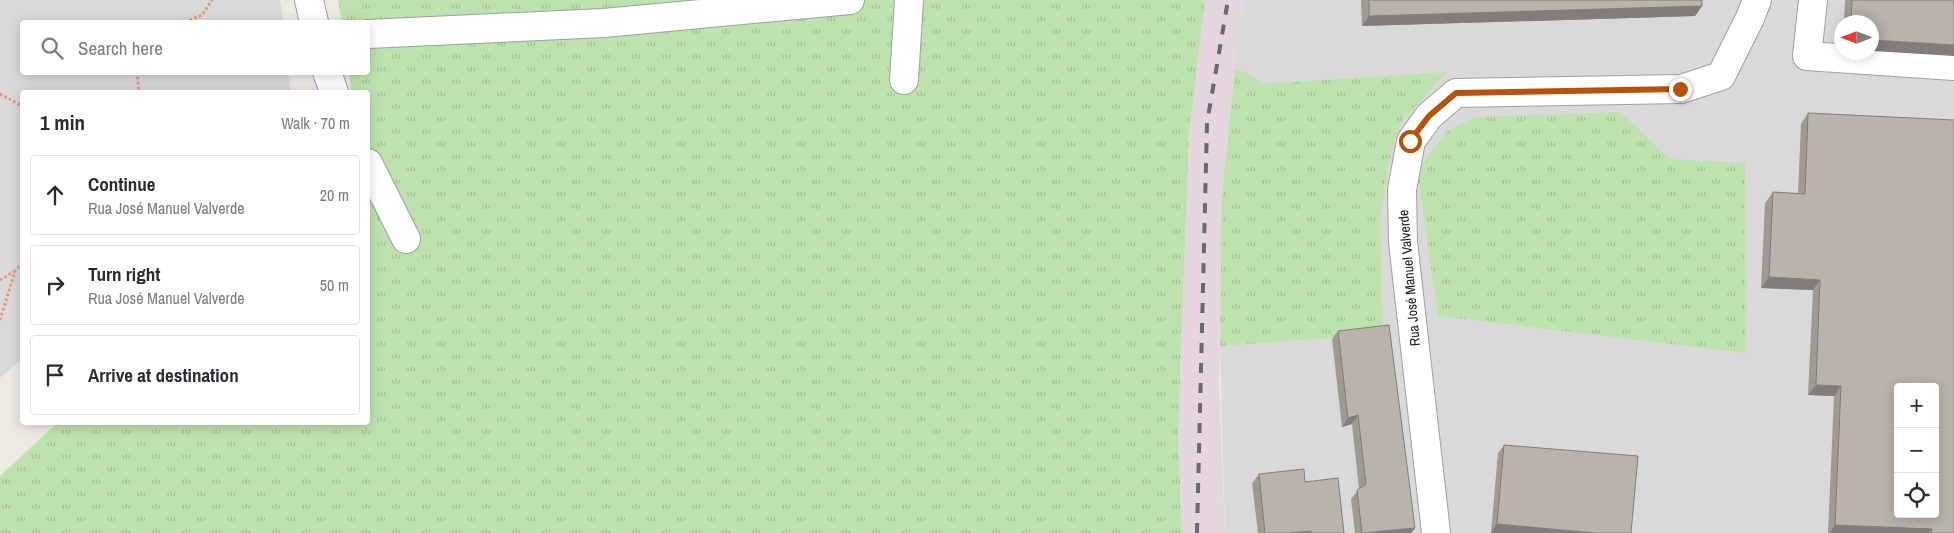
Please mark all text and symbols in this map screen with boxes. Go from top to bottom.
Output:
north arrow [1834,15,1879,60]
search box [20,20,370,75]
icon: search [38,34,66,62]
text: Search here [78,35,163,61]
route end [1669,78,1692,101]
text: 1 min [40,108,85,137]
text: Walk · 70 m [281,112,350,134]
route start [1399,130,1422,153]
text: Continue [88,171,156,197]
icon: ahead [41,181,69,209]
text: 20 m [320,184,349,206]
text: Rua José Manuel Valverde [88,197,245,219]
street label: Rua José Manuel Valverde [1394,209,1424,347]
text: Turn right [88,261,160,287]
icon: right [41,271,69,299]
text: 50 m [320,274,349,296]
text: Rua José Manuel Valverde [88,287,245,309]
icon: arrive [41,361,69,389]
text: Arrive at destination [88,362,239,388]
map controls [1894,383,1939,518]
button: + [1894,383,1939,428]
button: − [1894,428,1939,473]
button: locate [1894,473,1939,518]

